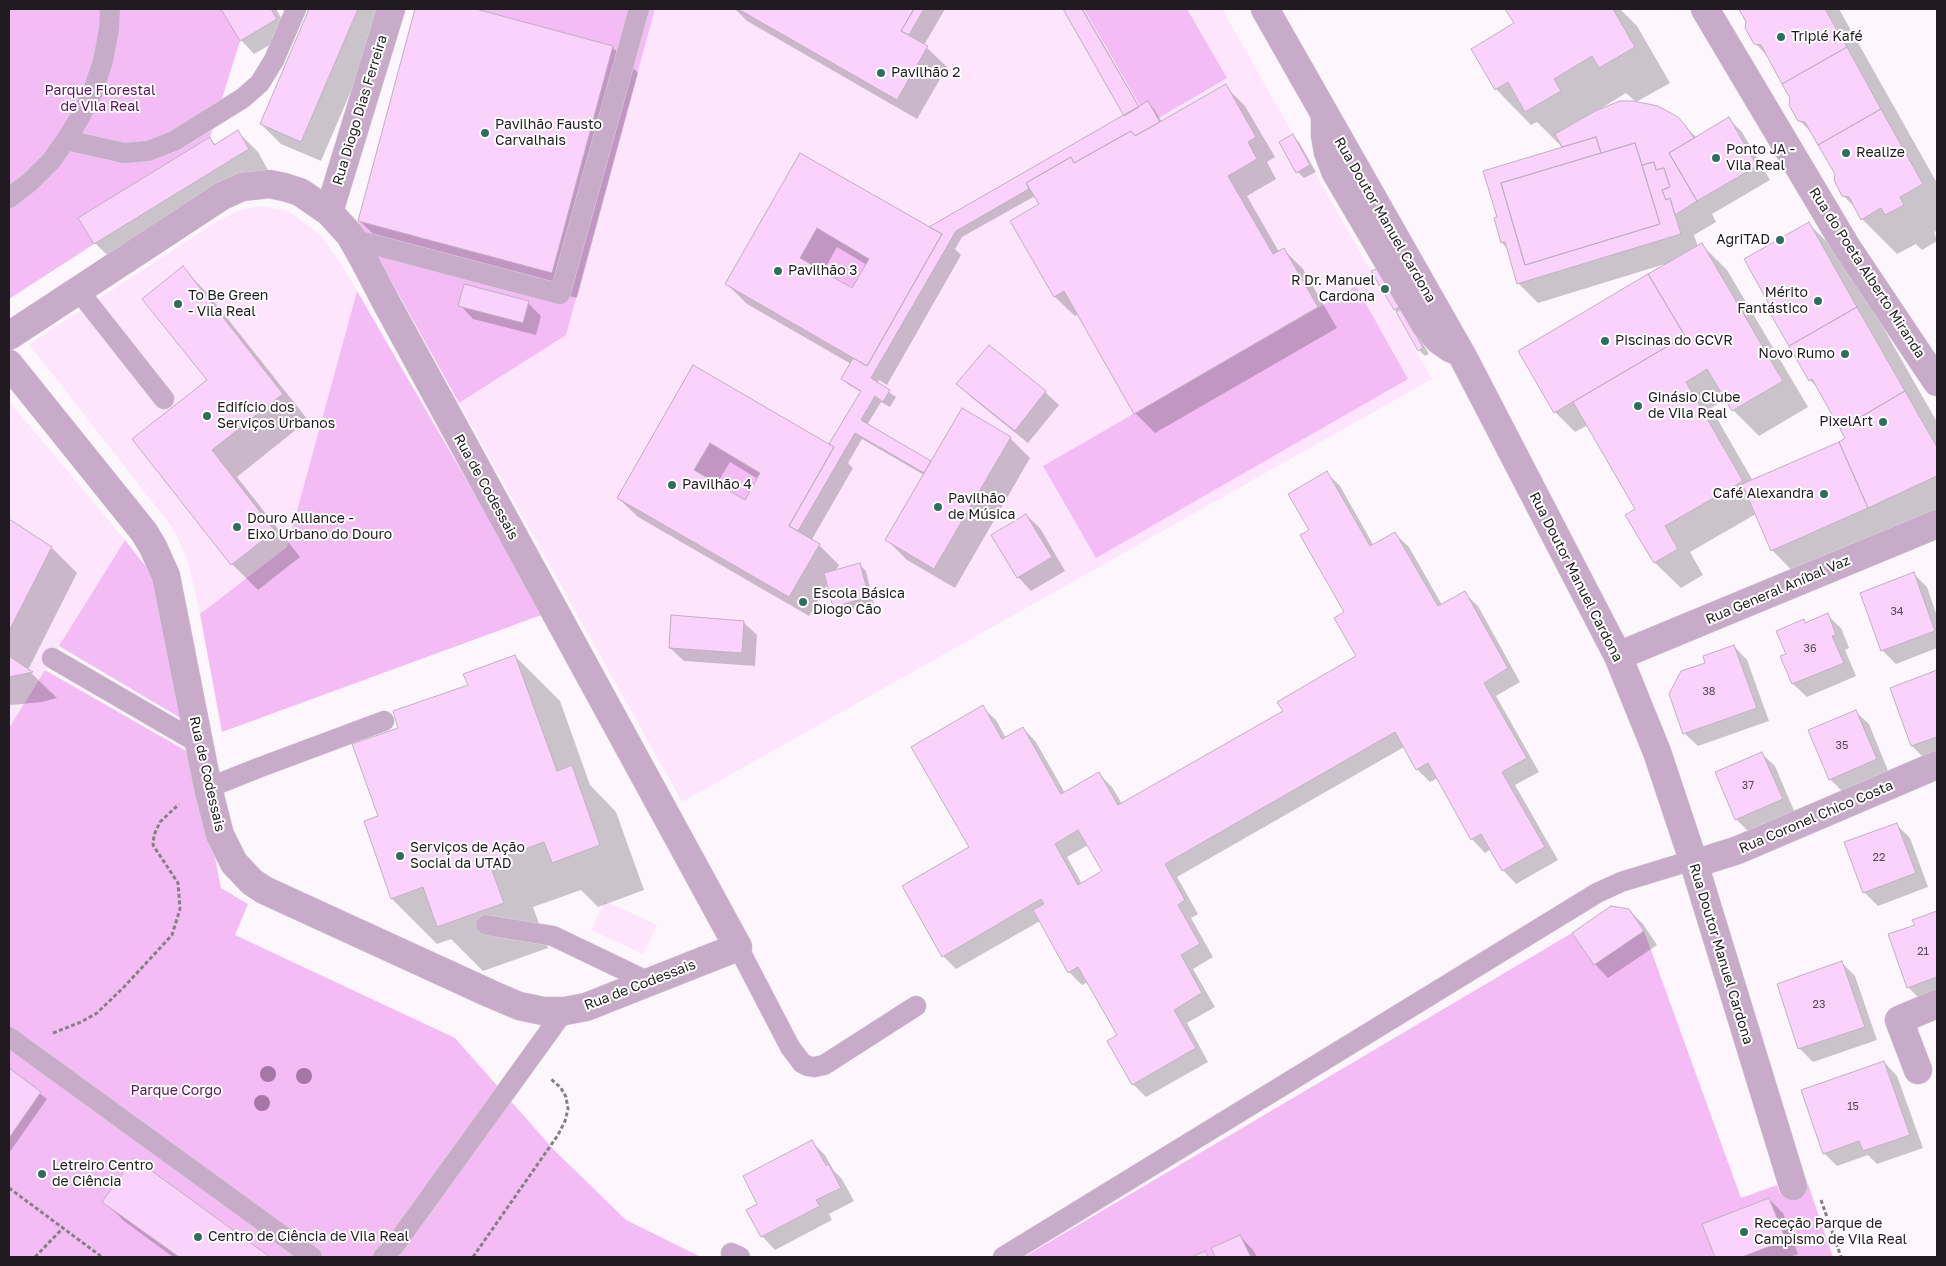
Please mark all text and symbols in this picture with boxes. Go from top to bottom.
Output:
place label: Triplé Kafé [1791,29,1863,45]
marker: Triplé Kafé [1775,31,1787,43]
street label: Rua Diogo Dias Ferreira [329,33,391,187]
place label: Pavilhão 2 [891,65,960,81]
marker: Pavilhão 2 [875,67,887,79]
park label: Parque Florestal de Vila Real [45,83,155,115]
place label: Pavilhão Fausto Carvalhais [495,117,602,150]
marker: Pavilhão Fausto Carvalhais [479,127,491,139]
street label: Rua Doutor Manuel Cardona [1331,134,1439,306]
place label: Ponto JA - Vila Real [1726,142,1795,174]
place label: Realize [1856,145,1905,161]
marker: Realize [1840,147,1852,159]
marker: Ponto JA - Vila Real [1710,152,1722,164]
street label: Rua do Poeta Alberto Miranda [1806,185,1928,361]
place label: AgriTAD [1716,232,1770,248]
marker: AgriTAD [1774,234,1786,246]
place label: Pavilhão 3 [788,263,857,279]
marker: Pavilhão 3 [772,265,784,277]
place label: R Dr. Manuel Cardona [1291,273,1375,306]
marker: R Dr. Manuel Cardona [1379,283,1391,295]
place label: Mérito Fantástico [1737,285,1808,318]
place label: To Be Green - Vila Real [188,288,268,321]
marker: Mérito Fantástico [1812,295,1824,307]
marker: To Be Green - Vila Real [172,298,184,310]
place label: Piscinas do GCVR [1615,333,1733,349]
marker: Piscinas do GCVR [1599,335,1611,347]
place label: Novo Rumo [1758,346,1835,362]
marker: Novo Rumo [1839,348,1851,360]
place label: Ginásio Clube de Vila Real [1648,390,1740,422]
place label: Edifício dos Serviços Urbanos [217,400,335,432]
marker: Ginásio Clube de Vila Real [1632,400,1644,412]
marker: Edifício dos Serviços Urbanos [201,410,213,422]
place label: PixelArt [1819,414,1873,430]
marker: PixelArt [1877,416,1889,428]
street label: Rua de Codessais [450,431,522,543]
place label: Pavilhão 4 [682,477,752,493]
marker: Pavilhão 4 [666,479,678,491]
place label: Café Alexandra [1713,486,1814,502]
marker: Café Alexandra [1818,488,1830,500]
street label: Rua Doutor Manuel Cardona [1526,489,1626,665]
place label: Pavilhão de Música [948,491,1015,524]
marker: Pavilhão de Música [932,501,944,513]
place label: Douro Alliance - Eixo Urbano do Douro [247,511,392,544]
marker: Douro Alliance - Eixo Urbano do Douro [231,521,243,533]
street label: Rua General Aníbal Vaz [1703,552,1853,628]
place label: Escola Básica Diogo Cão [813,586,905,618]
marker: Escola Básica Diogo Cão [797,596,809,608]
house number: 34 [1890,605,1904,619]
house number: 36 [1803,642,1817,656]
house number: 38 [1702,685,1716,699]
street label: Rua de Codessais [186,715,228,833]
house number: 35 [1836,739,1848,753]
street label: Rua Coronel Chico Costa [1736,777,1896,857]
house number: 37 [1742,779,1754,793]
place label: Serviços de Ação Social da UTAD [410,840,525,872]
marker: Serviços de Ação Social da UTAD [394,850,406,862]
house number: 22 [1873,851,1885,865]
street label: Rua Doutor Manuel Cardona [1685,862,1757,1046]
house number: 21 [1917,945,1929,959]
street label: Rua de Codessais [582,956,698,1014]
house number: 23 [1813,998,1825,1012]
park label: Parque Corgo [130,1083,222,1099]
house number: 15 [1847,1100,1859,1114]
place label: Letreiro Centro de Ciência [52,1158,153,1190]
marker: Letreiro Centro de Ciência [36,1168,48,1180]
place label: Receção Parque de Campismo de Vila Real [1754,1216,1907,1248]
marker: Receção Parque de Campismo de Vila Real [1738,1226,1750,1238]
place label: Centro de Ciência de Vila Real [208,1229,409,1245]
marker: Centro de Ciência de Vila Real [192,1231,204,1243]

